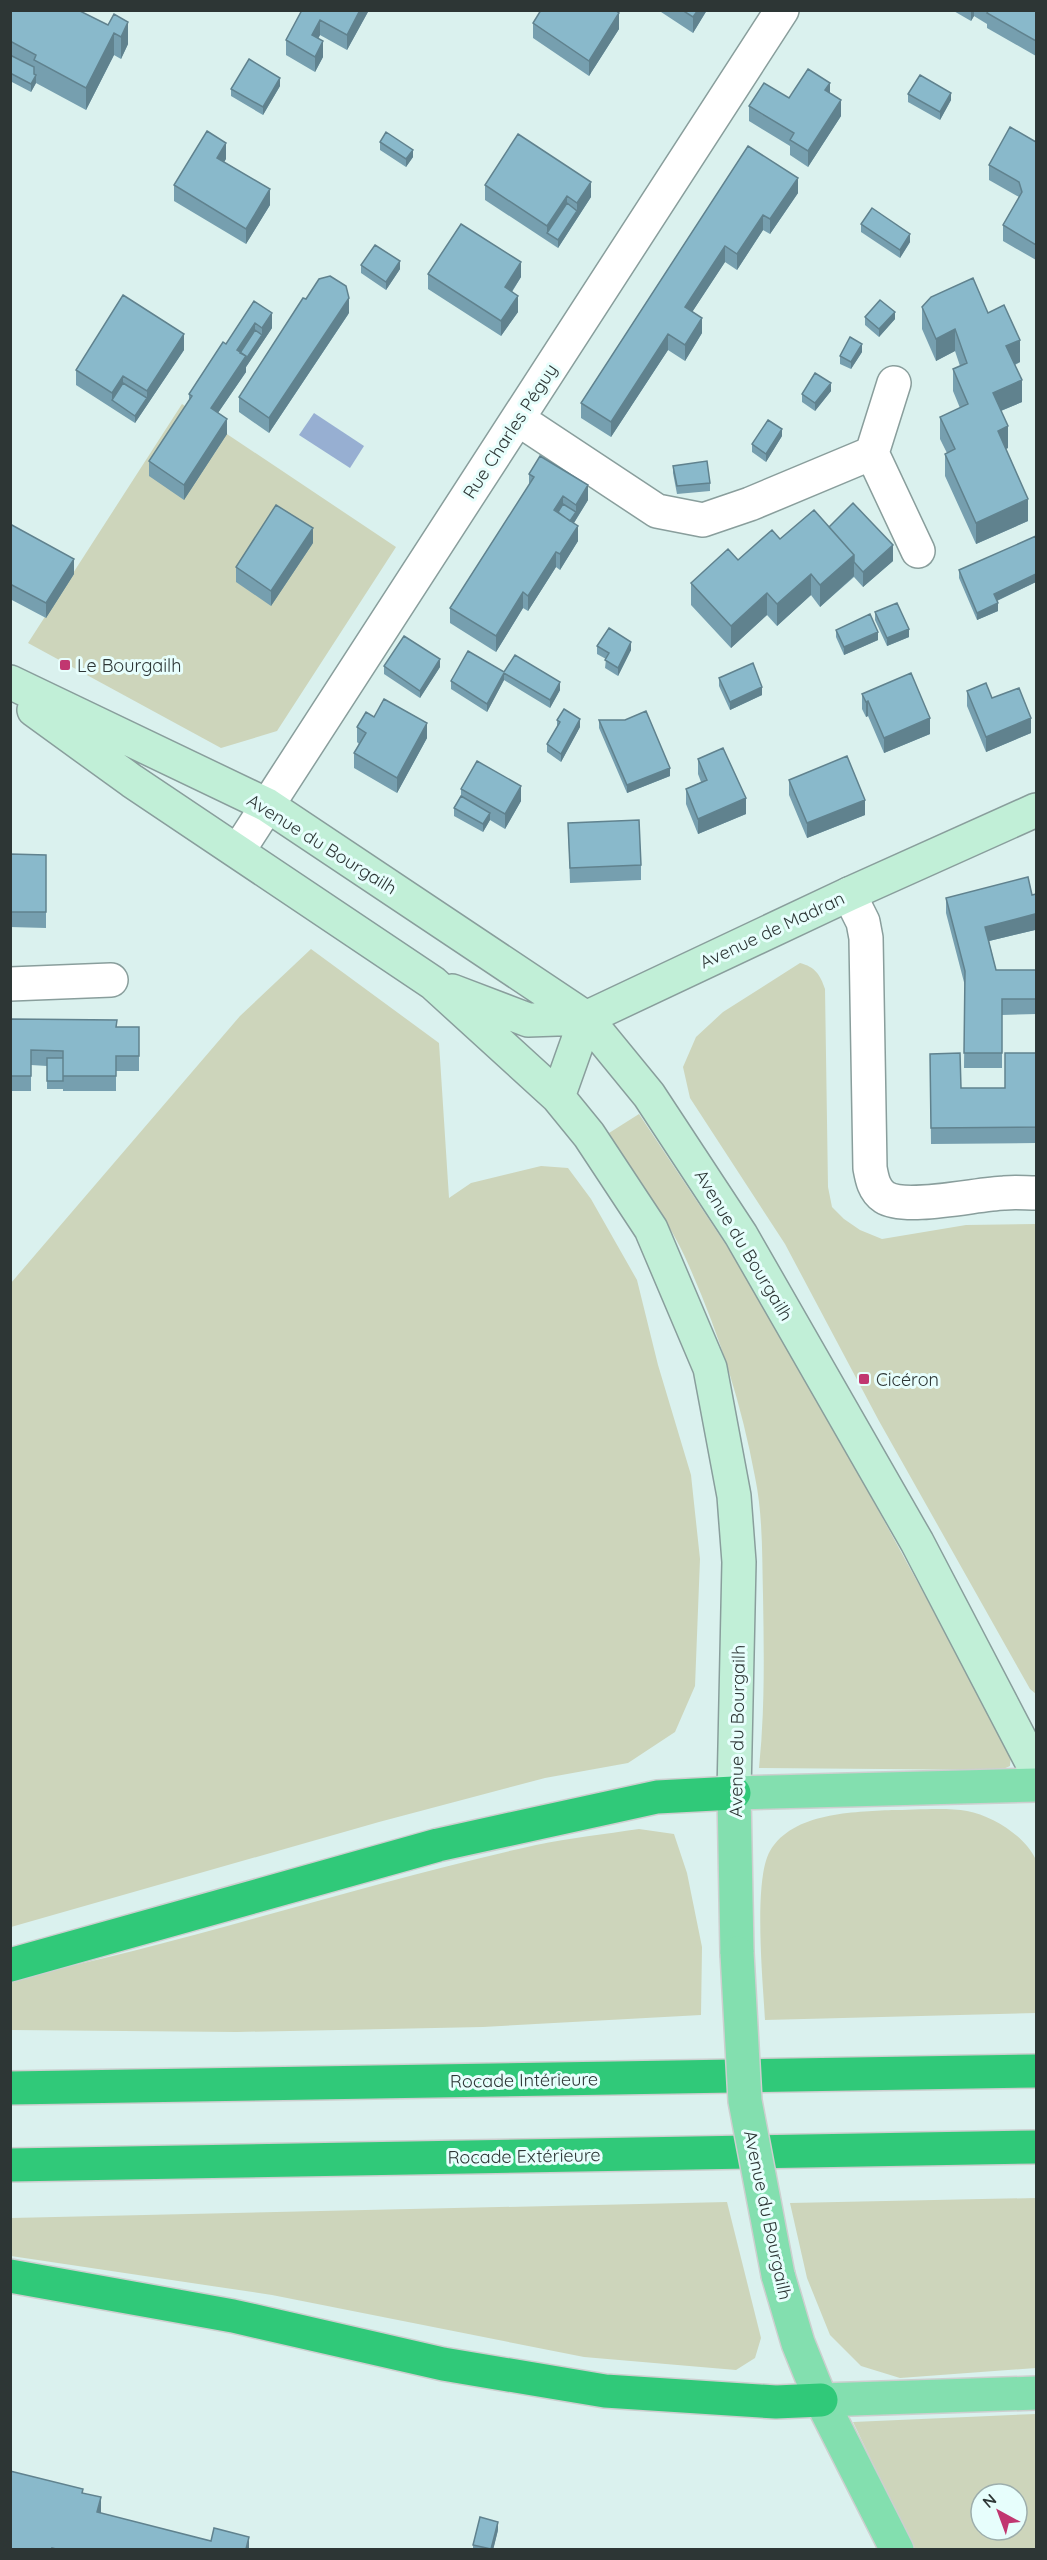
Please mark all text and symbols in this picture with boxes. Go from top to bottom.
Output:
street label: Rue Charles Péguy [458,359,562,503]
place label: Le Bourgailh [77,654,181,677]
marker: Le Bourgailh [58,658,72,672]
street label: Avenue du Bourgailh [243,789,401,899]
street label: Avenue de Madran [696,886,848,974]
street label: Avenue du Bourgailh [690,1165,798,1325]
place label: Cicéron [876,1368,939,1391]
marker: Cicéron [857,1372,871,1386]
street label: Avenue du Bourgailh [724,1645,750,1817]
street label: Rocade Intérieure [450,2067,598,2093]
street label: Avenue du Bourgailh [739,2128,797,2302]
street label: Rocade Extérieure [447,2143,601,2169]
north arrow [969,2482,1029,2542]
text: N [978,2489,1000,2512]

